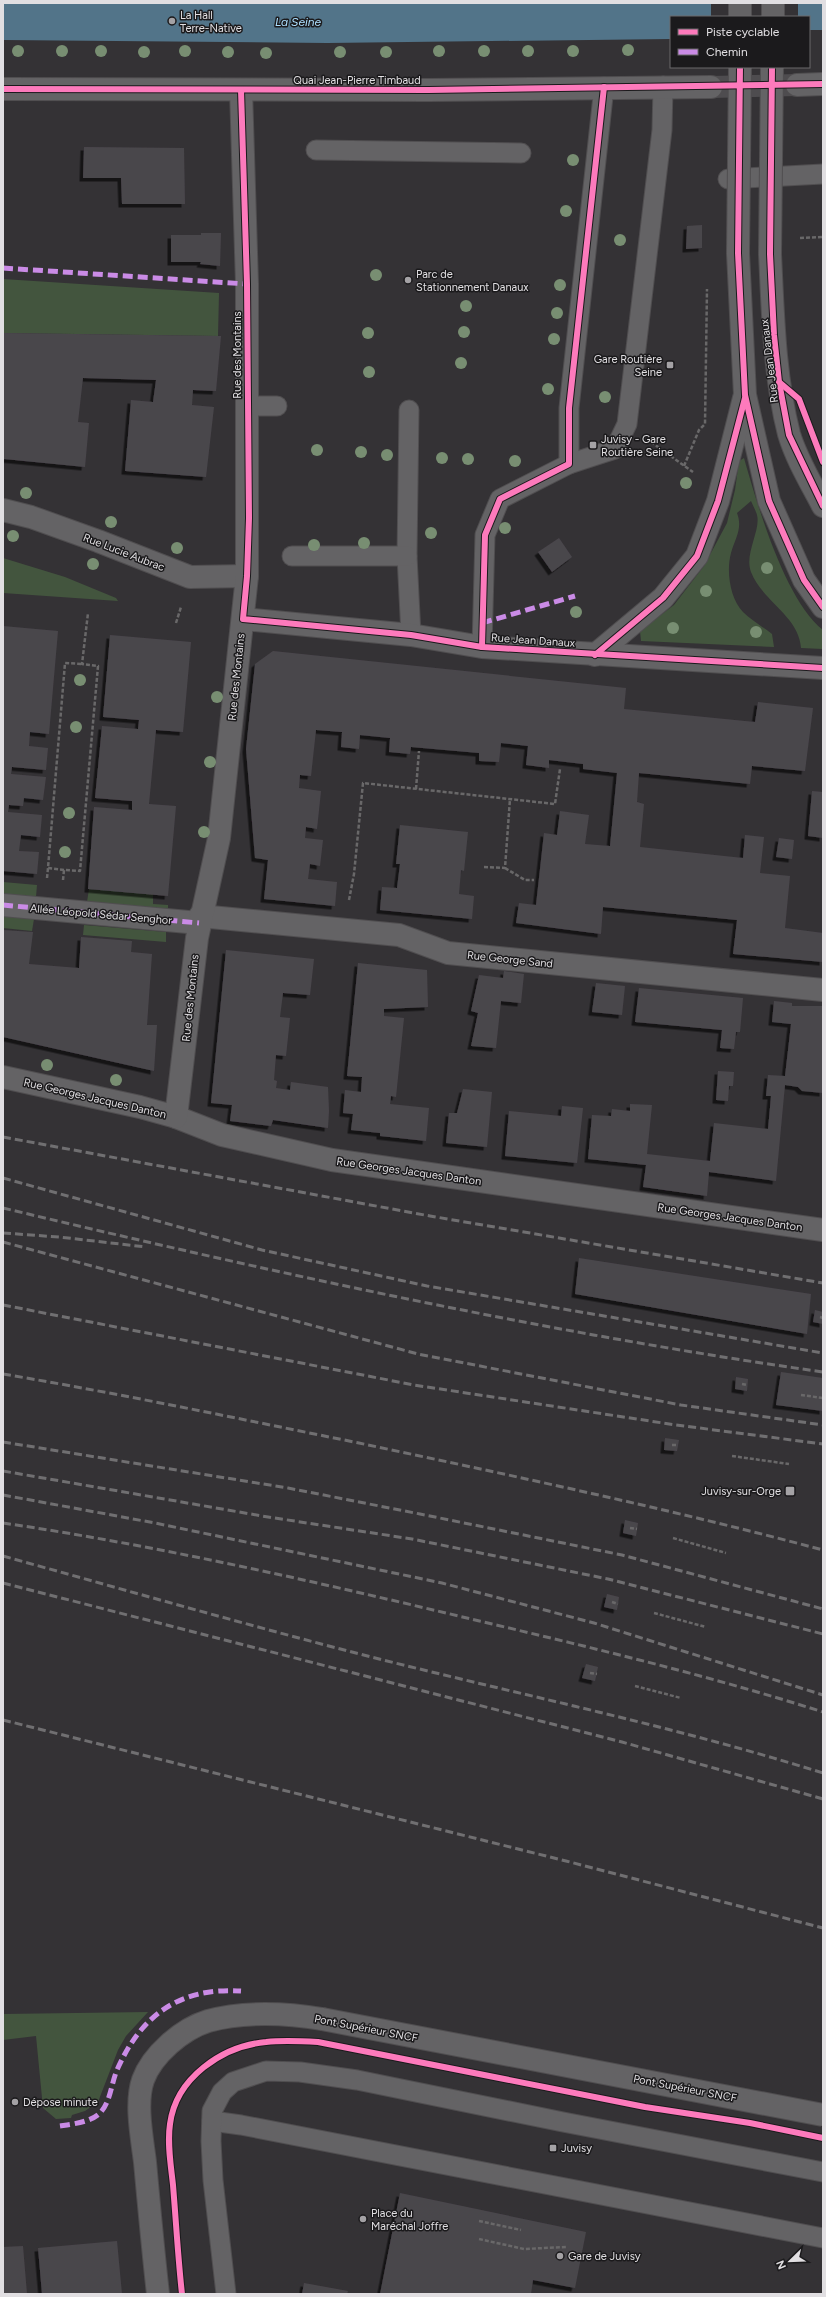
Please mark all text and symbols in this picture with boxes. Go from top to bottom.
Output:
place label: La Hall Terre-Native [180,9,242,35]
water label: La Seine [275,15,322,29]
marker: La Hall Terre-Native [167,16,177,26]
legend [670,16,810,68]
text: Piste cyclable [706,25,780,39]
text: Chemin [706,45,748,59]
street label: Quai Jean-Pierre Timbaud [293,74,421,87]
place label: Parc de Stationnement Danaux [416,268,529,294]
marker: Parc de Stationnement Danaux [403,275,413,285]
street label: Rue des Montains [231,311,244,399]
street label: Rue Jean Danaux [758,318,781,404]
place label: Gare Routière Seine [594,353,662,379]
marker: Gare Routière Seine [665,360,675,370]
place label: Juvisy - Gare Routière Seine [601,433,673,459]
marker: Juvisy - Gare Routière Seine [588,440,598,450]
street label: Rue Lucie Aubrac [81,531,166,574]
street label: Rue Jean Danaux [491,631,576,650]
street label: Rue des Montains [225,633,248,721]
street label: Allée Léopold Sédar Senghor [29,902,173,927]
street label: Rue George Sand [466,949,554,970]
street label: Rue des Montains [179,954,202,1042]
street label: Rue Georges Jacques Danton [22,1076,168,1121]
street label: Rue Georges Jacques Danton [336,1155,482,1188]
street label: Rue Georges Jacques Danton [657,1201,803,1234]
place label: Juvisy-sur-Orge [701,1485,781,1498]
marker: Juvisy-sur-Orge [784,1485,796,1497]
street label: Pont Supérieur SNCF [313,2012,419,2045]
street label: Pont Supérieur SNCF [632,2072,738,2105]
place label: Dépose minute [23,2096,98,2109]
marker: Dépose minute [10,2097,20,2107]
place label: Juvisy [561,2142,592,2155]
marker: Juvisy [548,2143,558,2153]
place label: Place du Maréchal Joffre [371,2207,448,2233]
marker: Place du Maréchal Joffre [358,2214,368,2224]
north arrow [770,2241,810,2281]
place label: Gare de Juvisy [568,2250,641,2263]
marker: Gare de Juvisy [555,2251,565,2261]
text: N [774,2258,789,2271]

